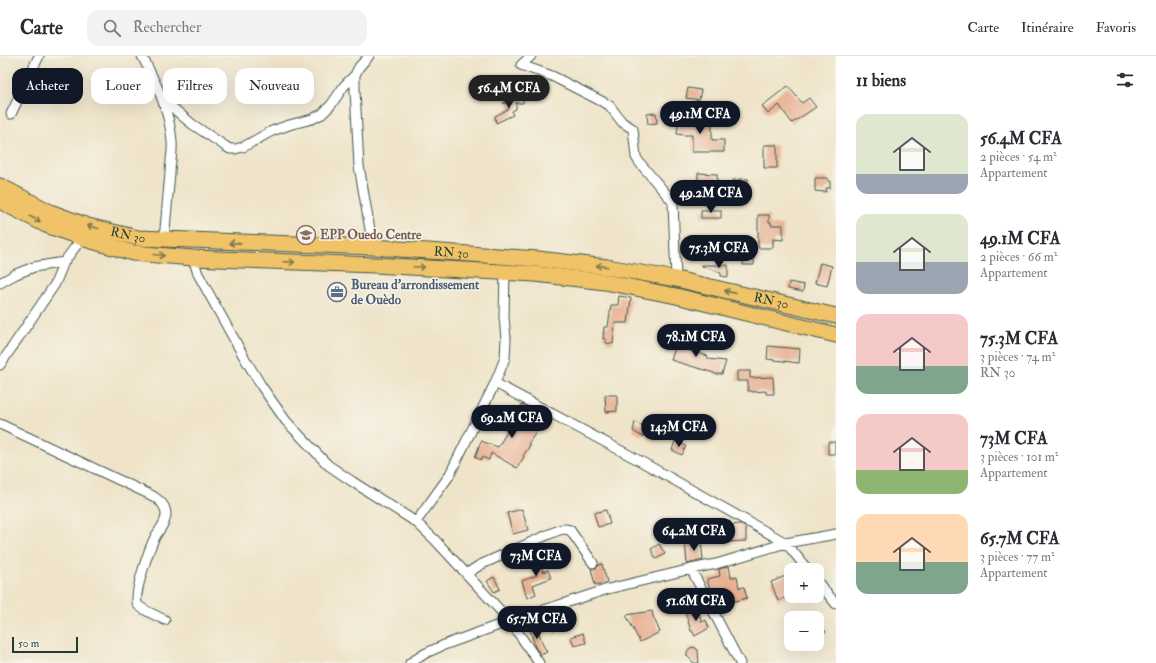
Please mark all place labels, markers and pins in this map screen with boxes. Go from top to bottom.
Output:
pin: 56.4M CFA [463,75,555,109]
pin: 49.1M CFA [654,101,746,135]
pin: 49.2M CFA [665,180,757,214]
school or university icon: EPP Ouedo Centre [295,224,317,246]
place label: EPP Ouedo Centre [320,227,422,243]
pin: 75.3M CFA [673,235,765,269]
place label: Bureau d'arrondissement de Ouèdo [351,277,480,308]
office icon: Bureau d'arrondissement de Ouèdo [326,281,348,303]
pin: 78.1M CFA [650,324,742,358]
pin: 69.2M CFA [466,405,558,439]
pin: 143M CFA [638,414,720,448]
pin: 64.2M CFA [648,518,740,552]
pin: 73M CFA [499,543,573,577]
pin: 51.6M CFA [650,588,742,622]
pin: 65.7M CFA [491,606,583,640]

